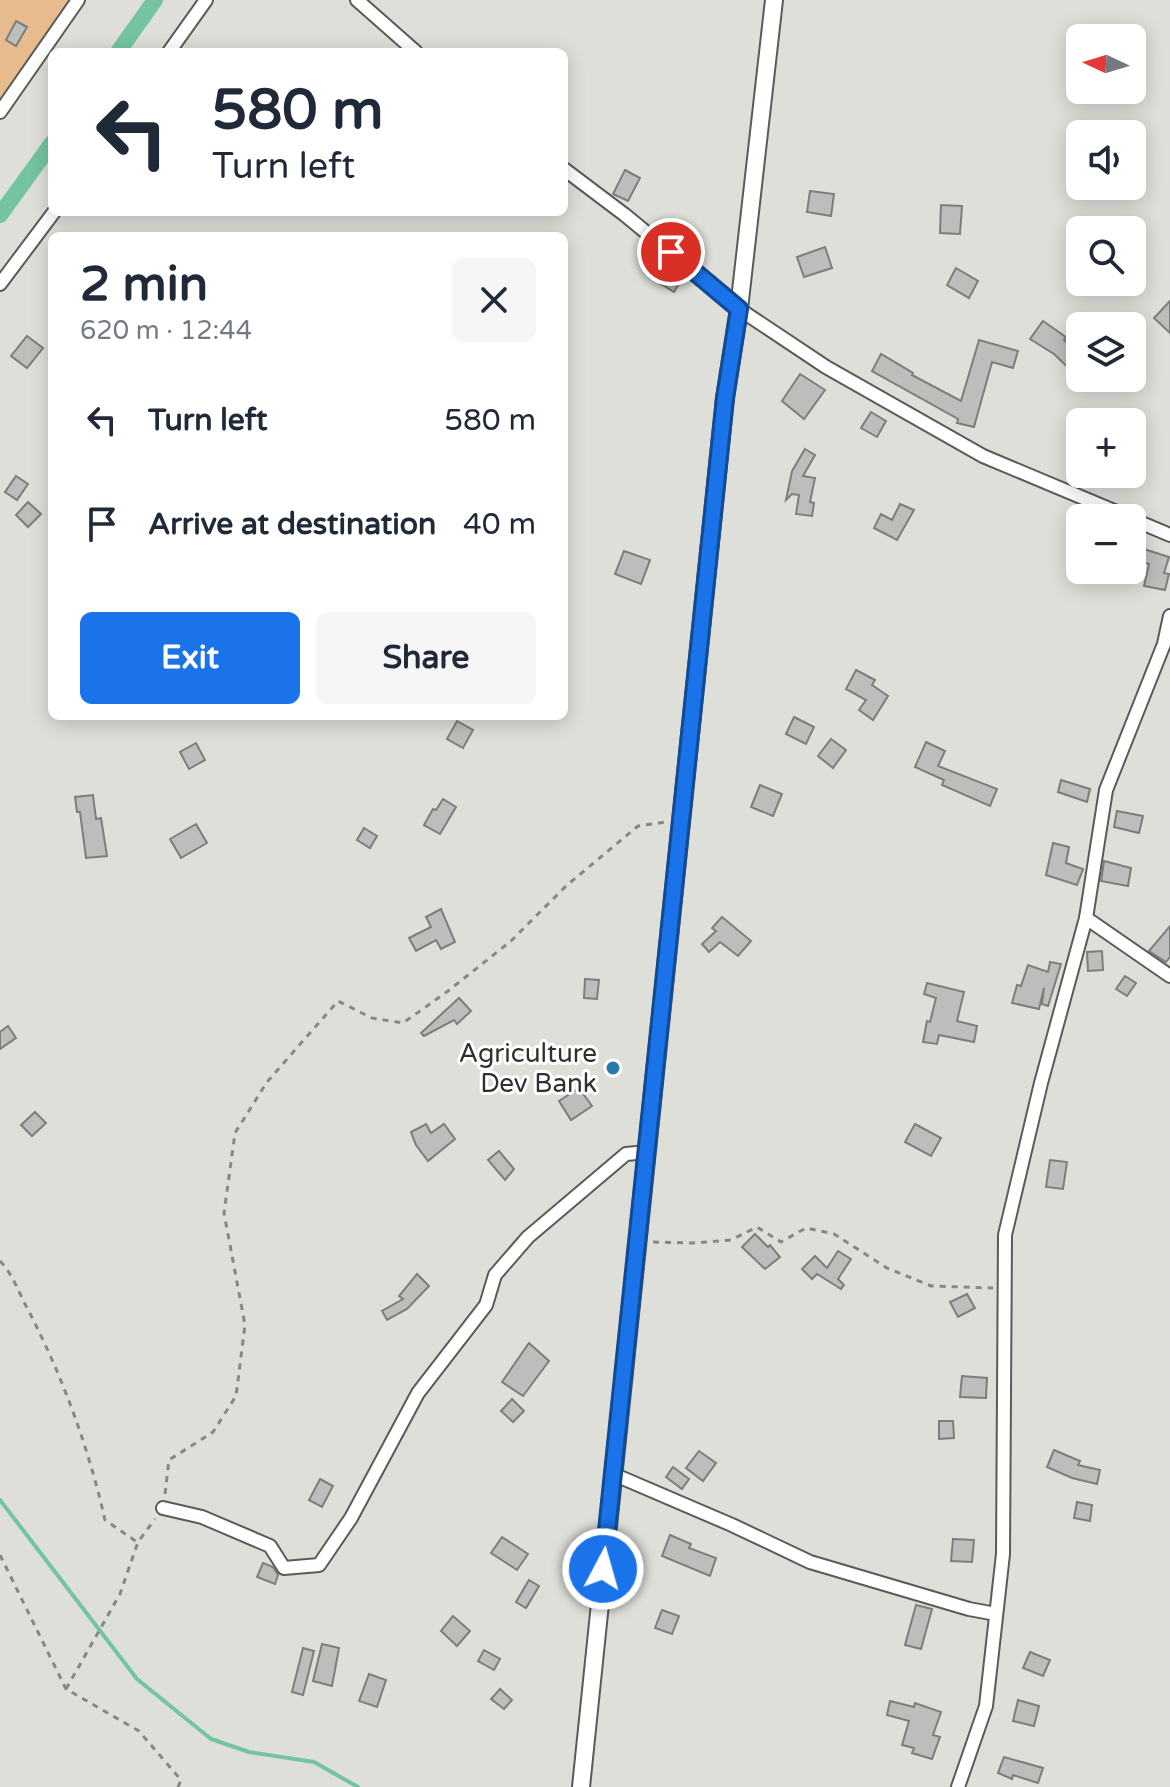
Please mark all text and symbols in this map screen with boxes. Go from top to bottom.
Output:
north arrow [1066,24,1146,104]
map controls [1066,24,1146,584]
text: 580 m [212,77,383,144]
icon: left [80,80,184,184]
button: sound [1066,120,1146,200]
text: Turn left [212,145,355,188]
button: search [1066,216,1146,296]
pin [637,218,705,286]
icon: arrive [649,230,693,274]
text: 2 min [80,256,208,314]
button: close [452,258,536,342]
button: layers [1066,312,1146,392]
text: 620 m · 12:44 [80,315,252,346]
icon: left [80,398,124,442]
text: Turn left [148,402,267,439]
text: 580 m [444,402,536,439]
button: + [1066,408,1146,488]
icon: arrive [80,502,124,546]
button: − [1066,504,1146,584]
text: Arrive at destination [148,506,436,543]
text: 40 m [463,506,536,543]
button: Exit [80,612,300,704]
button: Share [316,612,536,704]
place label: Agriculture Dev Bank [459,1038,597,1099]
marker: Agriculture Dev Bank [604,1059,622,1077]
position arrow [561,1527,645,1611]

